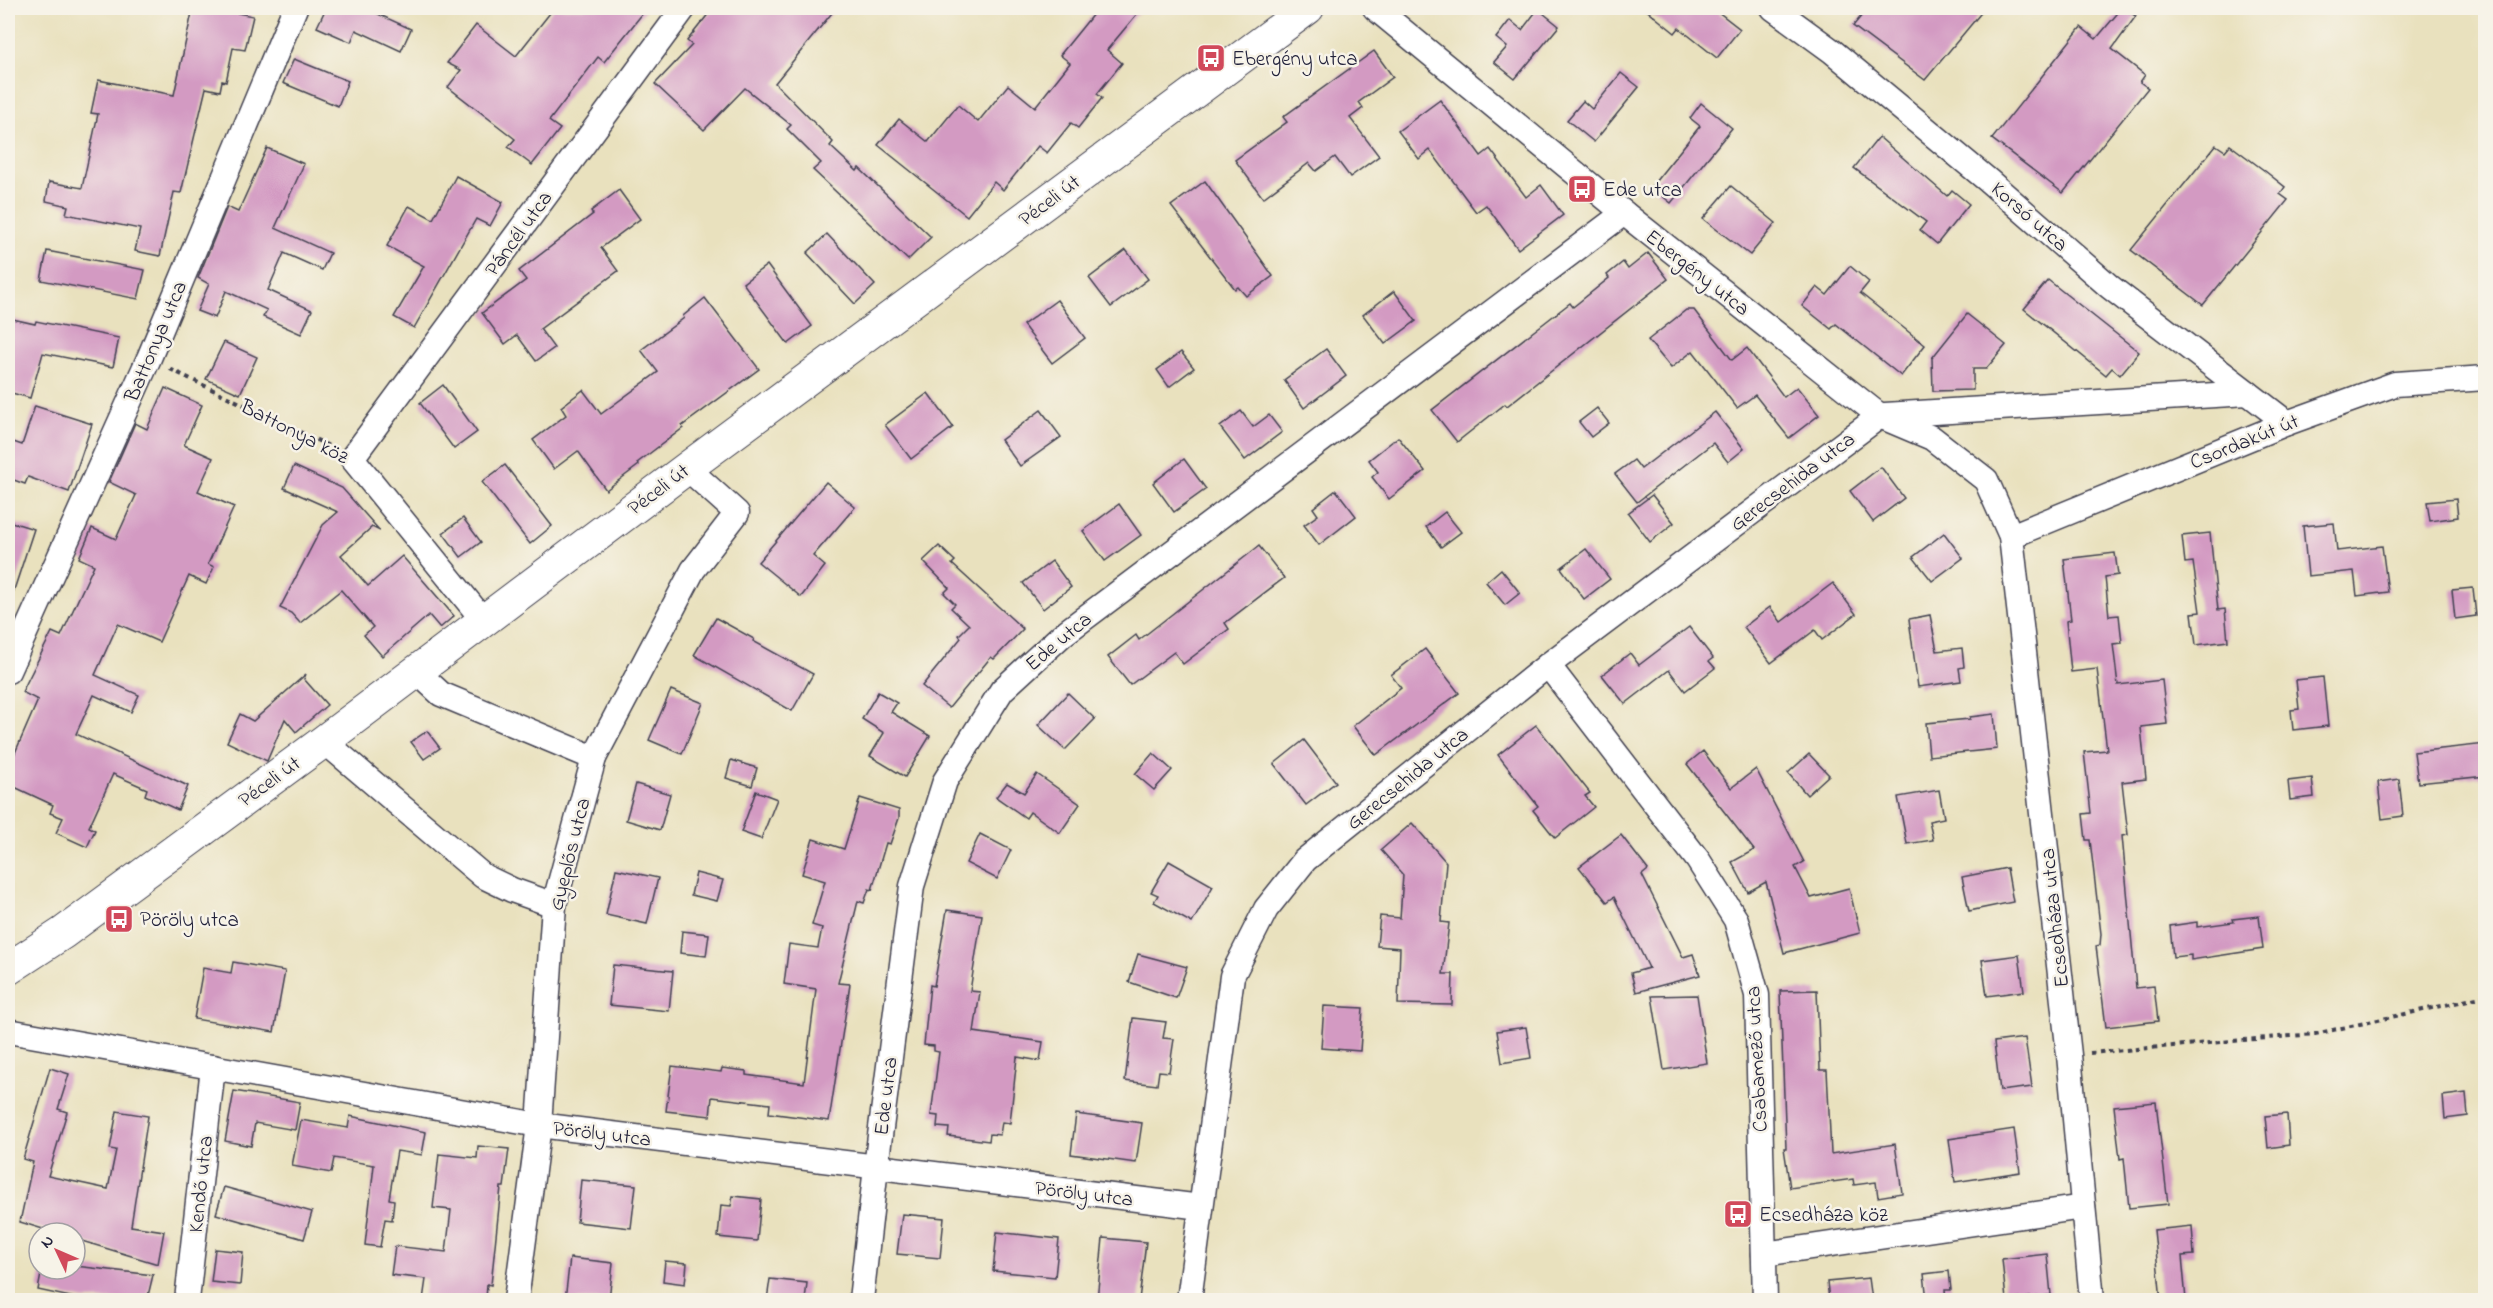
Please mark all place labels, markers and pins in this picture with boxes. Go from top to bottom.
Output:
bus stop icon: Ebergény utca [1195,42,1227,74]
place label: Ebergény utca [1232,45,1358,77]
bus stop icon: Ede utca [1566,173,1598,205]
place label: Ede utca [1603,176,1682,206]
bus stop icon: Pöröly utca [103,903,135,935]
place label: Pöröly utca [140,906,239,938]
bus stop icon: Ecsedháza köz [1722,1198,1754,1230]
place label: Ecsedháza köz [1759,1201,1888,1231]

